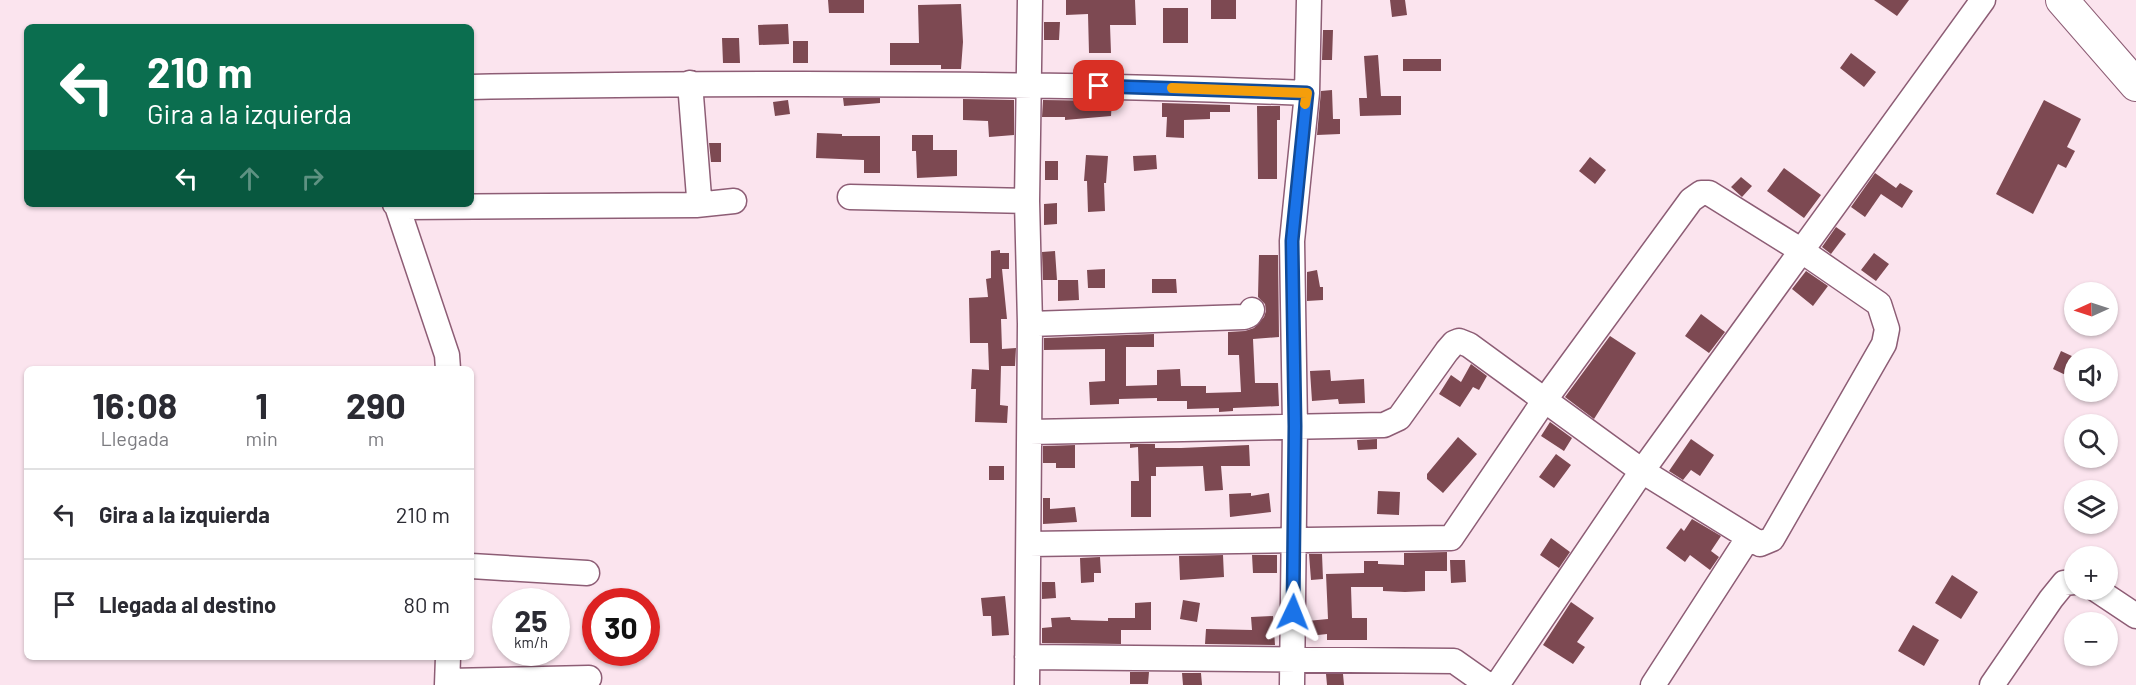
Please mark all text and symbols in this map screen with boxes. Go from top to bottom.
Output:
text: 210 m [147,46,253,96]
icon: left [48,48,126,126]
pin [1073,60,1124,111]
icon: arrive [1082,69,1115,102]
text: Gira a la izquierda [147,97,352,129]
icon: left [170,162,203,195]
icon: ahead [233,162,266,195]
icon: right [296,162,329,195]
north arrow [2064,282,2118,336]
map controls [2064,282,2118,666]
button: sound [2064,348,2118,402]
text: 16:08 [92,383,177,426]
text: 1 [255,383,268,426]
text: 290 [346,383,406,426]
button: search [2064,414,2118,468]
text: Llegada [100,426,169,450]
text: min [245,426,278,450]
text: m [368,426,384,450]
button: layers [2064,480,2118,534]
icon: left [48,498,81,531]
text: Gira a la izquierda [99,501,270,527]
text: 210 m [396,501,450,527]
button: + [2064,546,2118,600]
position arrow [1261,580,1325,644]
icon: arrive [48,588,81,621]
speed limit sign: 30 [582,588,660,666]
text: Llegada al destino [99,591,276,617]
text: 80 m [404,591,450,617]
text: 25 [515,602,547,638]
button: − [2064,612,2118,666]
text: km/h [514,633,548,651]

